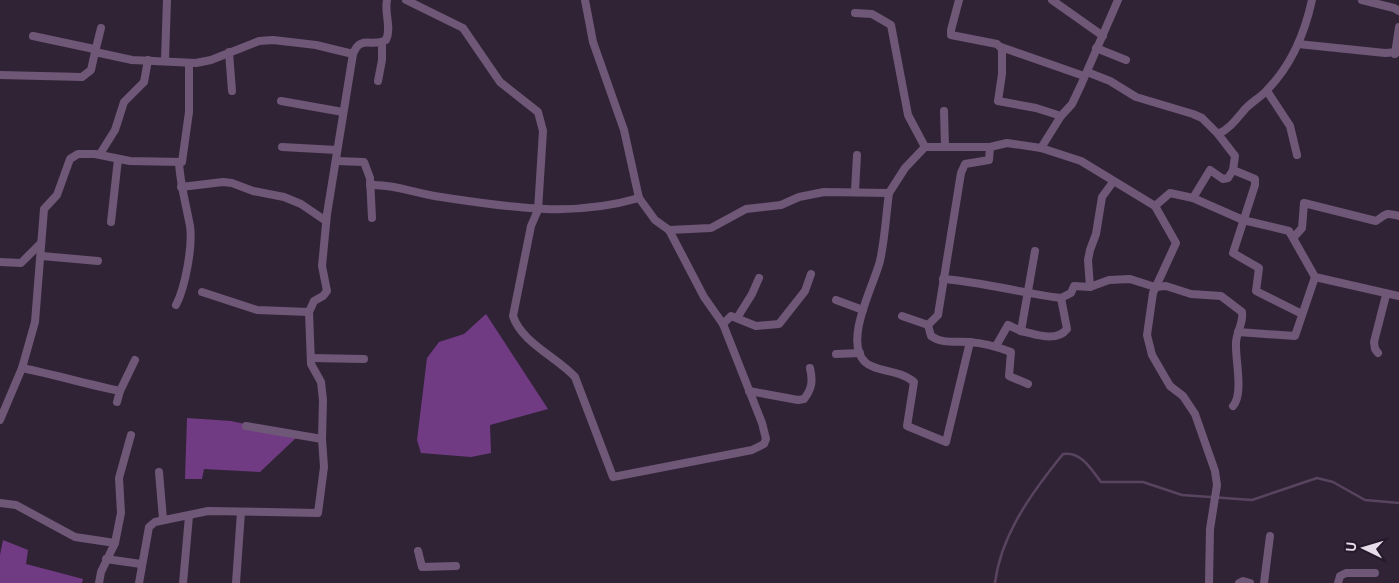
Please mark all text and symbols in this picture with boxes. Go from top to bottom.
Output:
north arrow [1339,523,1389,573]
text: U [1342,541,1360,552]

